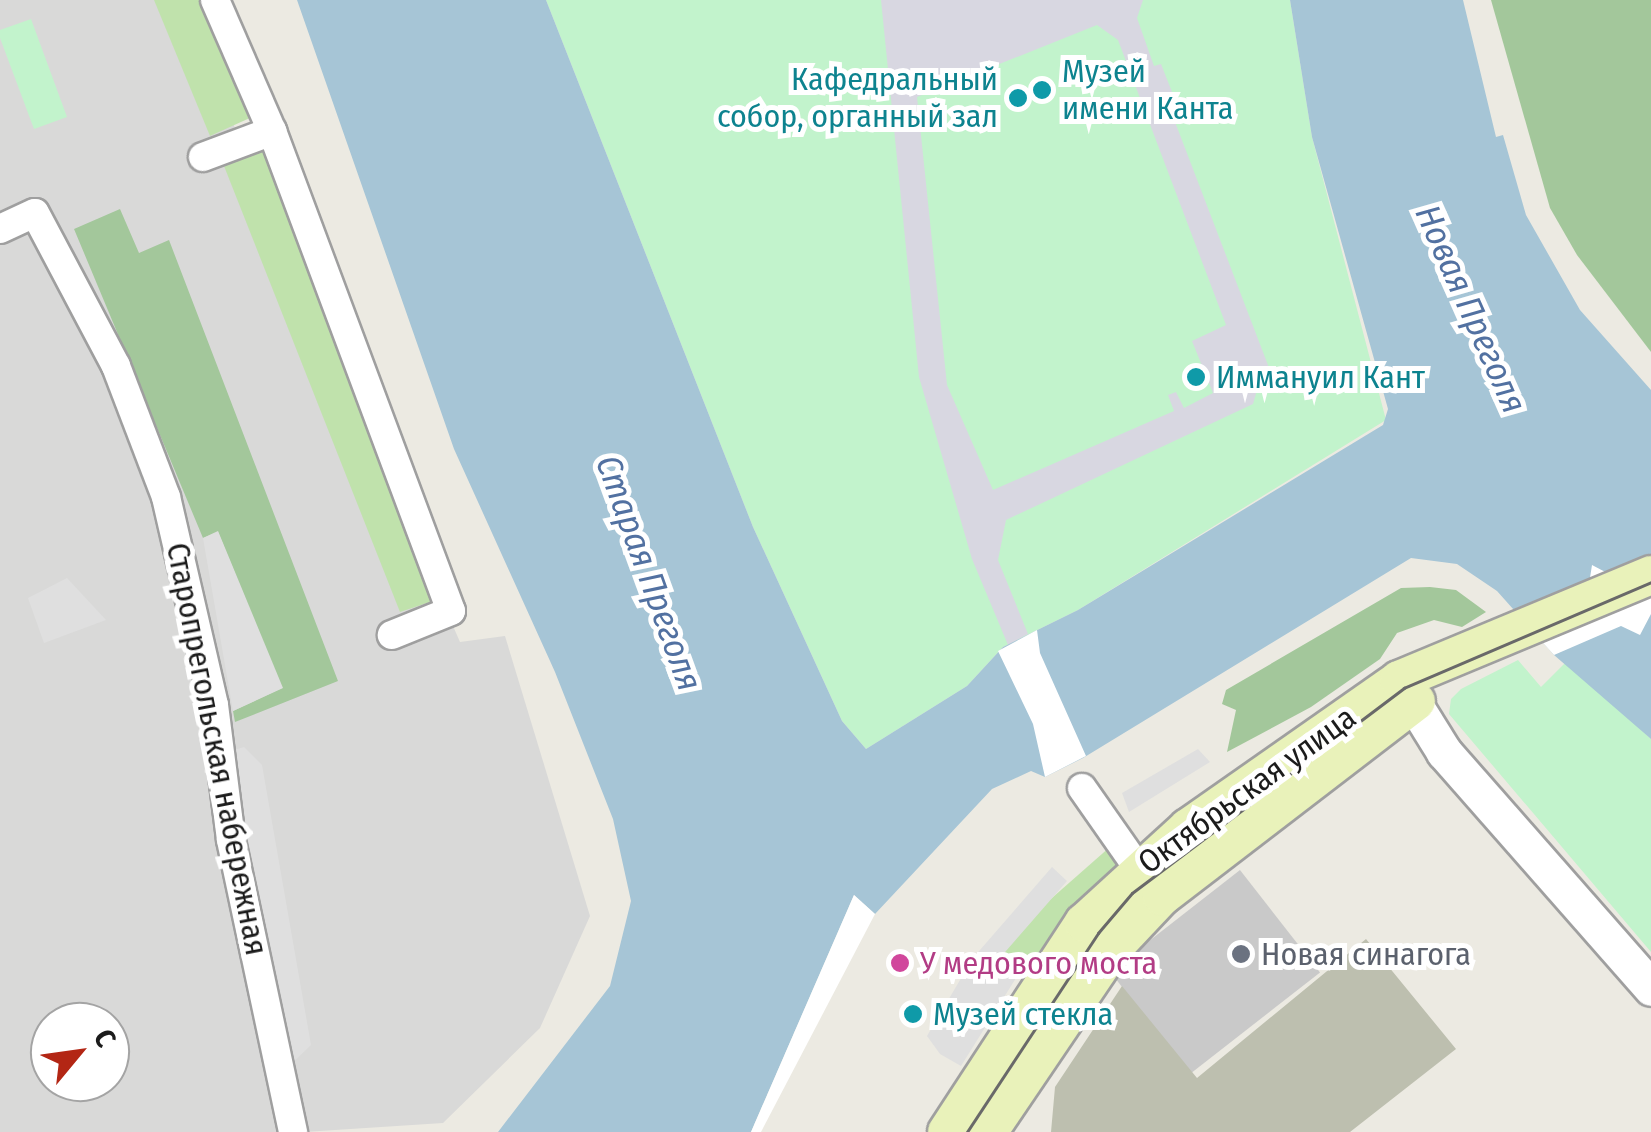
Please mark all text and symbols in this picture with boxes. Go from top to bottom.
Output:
place label: Музей имени Канта [1062,53,1233,128]
place label: Кафедральный собор, органный зал [717,61,998,136]
marker: Музей имени Канта [1031,79,1053,101]
marker: Кафедральный собор, органный зал [1007,87,1029,109]
water label: Новая Преголя [1406,198,1536,420]
place label: Иммануил Кант [1216,358,1425,396]
marker: Иммануил Кант [1185,366,1207,388]
water label: Старая Преголя [587,450,711,696]
street label: Старопрегольская набережная [158,540,276,958]
street label: Октябрьская улица [1131,698,1363,882]
place label: Новая синагога [1261,935,1471,973]
marker: Новая синагога [1230,943,1252,965]
place label: У медового моста [920,944,1157,982]
marker: У медового моста [889,952,911,974]
place label: Музей стекла [933,995,1113,1033]
north arrow [30,1002,130,1102]
marker: Музей стекла [902,1003,924,1025]
text: С [87,1024,123,1053]

